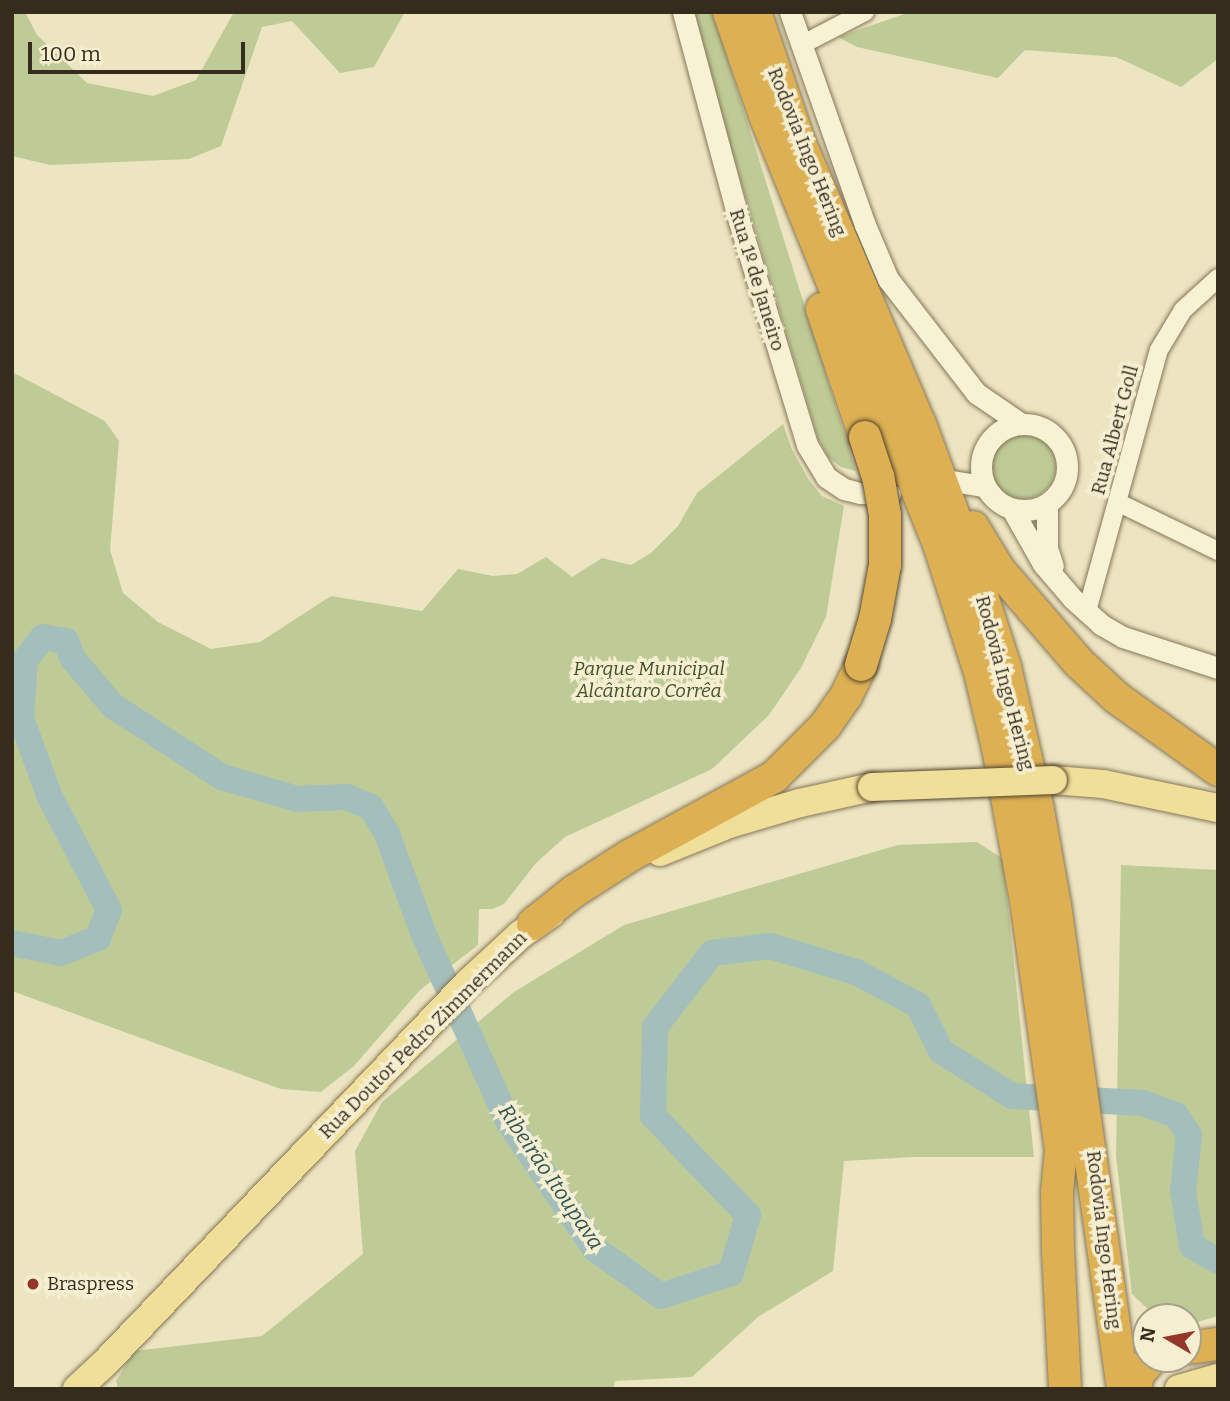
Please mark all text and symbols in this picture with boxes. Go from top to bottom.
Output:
scale bar [32,28,248,72]
text: 100 m [41,41,101,67]
street label: Rodovia Ingo Hering [763,64,851,240]
street label: Rua 1º de Janeiro [725,206,789,354]
street label: Rua Albert Goll [1087,363,1143,497]
street label: Rodovia Ingo Hering [971,593,1039,773]
park label: Parque Municipal Alcântaro Corrêa [573,658,725,702]
street label: Rua Doutor Pedro Zimmermann [315,927,531,1143]
water label: Ribeirão Itoupava [493,1100,609,1254]
street label: Rodovia Ingo Hering [1082,1149,1126,1331]
place label: Braspress [47,1273,134,1295]
marker: Braspress [25,1276,41,1292]
north arrow [1132,1303,1202,1373]
text: N [1135,1325,1160,1344]

